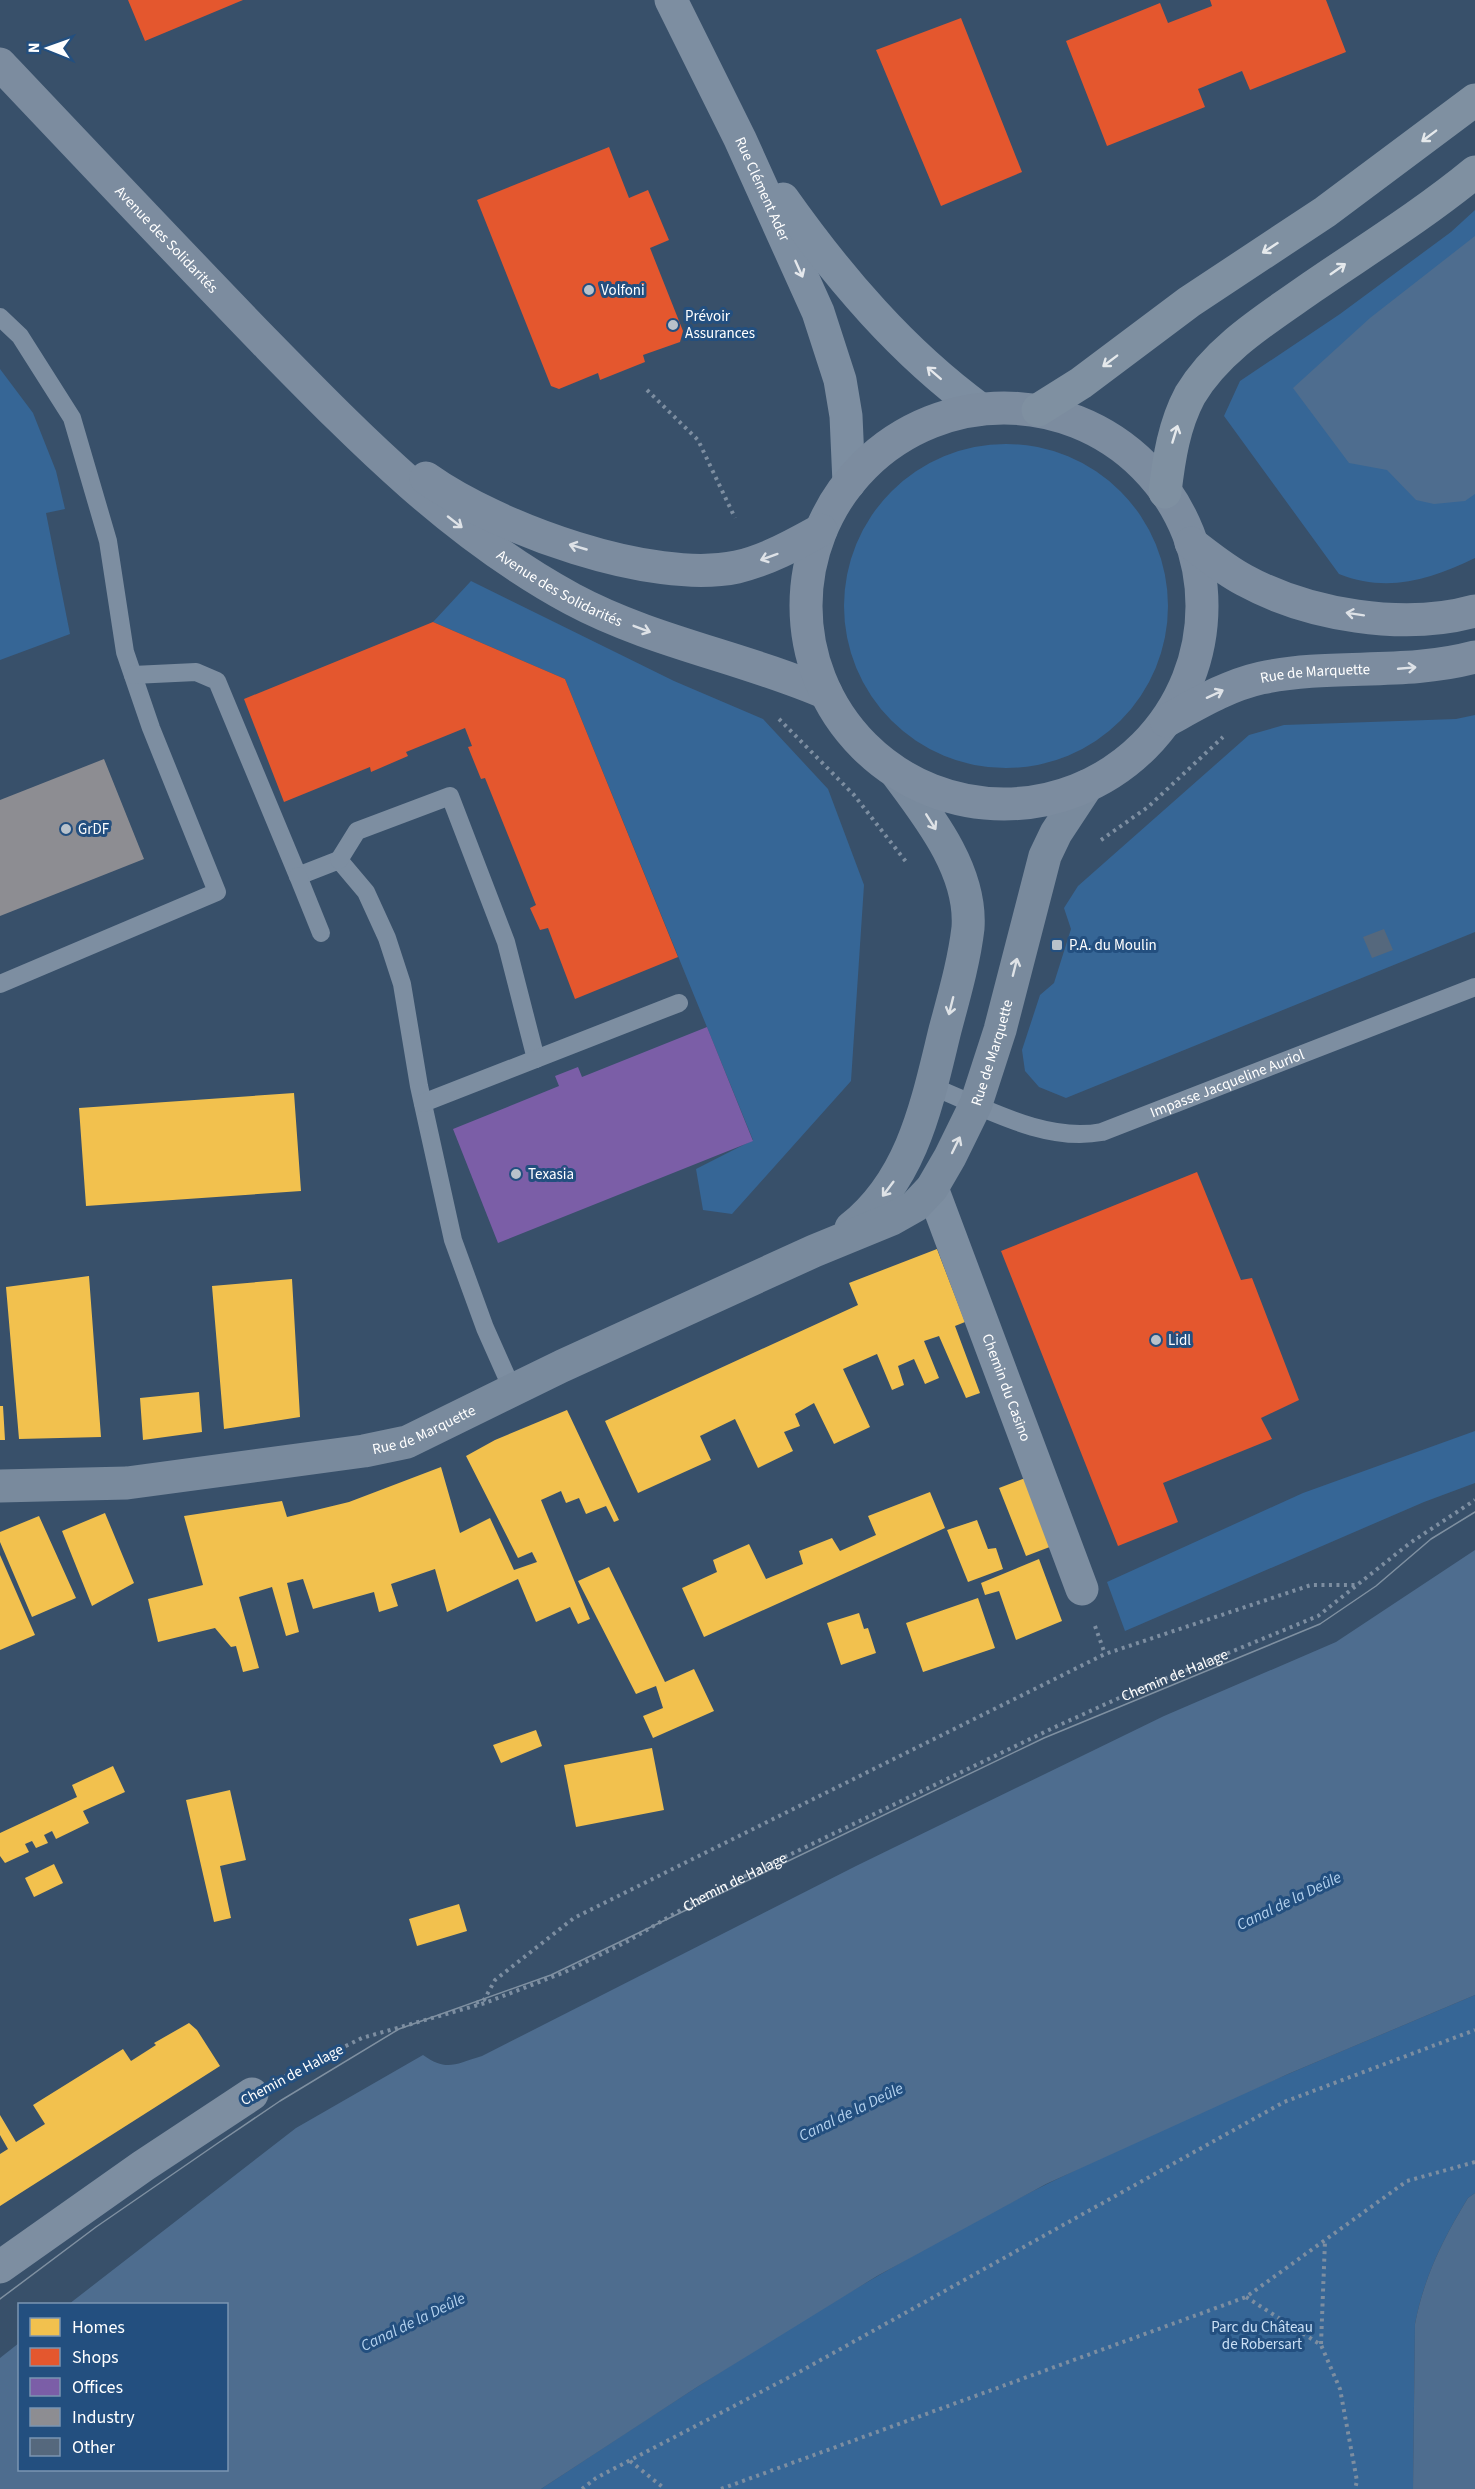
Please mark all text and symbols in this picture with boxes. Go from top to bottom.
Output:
north arrow [18,18,78,78]
text: N [23,42,45,53]
one-way arrow [1421,129,1437,142]
street label: Rue Clément Ader [730,133,796,245]
street label: Avenue des Solidarités [110,181,223,298]
one-way arrow [1262,242,1278,254]
one-way arrow [794,260,805,278]
one-way arrow [1329,263,1345,275]
place label: Volfoni [601,280,645,301]
marker: Volfoni [582,283,596,297]
place label: Prévoir Assurances [685,306,755,344]
marker: Prévoir Assurances [666,318,680,332]
one-way arrow [1103,354,1119,367]
one-way arrow [926,367,942,380]
one-way arrow [1170,425,1181,444]
one-way arrow [447,516,463,529]
one-way arrow [569,541,588,553]
street label: Avenue des Solidarités [492,545,626,632]
one-way arrow [760,552,778,563]
one-way arrow [1346,609,1365,620]
one-way arrow [632,624,651,635]
street label: Rue de Marquette [1258,658,1370,688]
one-way arrow [1397,662,1417,673]
one-way arrow [1206,687,1224,699]
one-way arrow [925,813,937,830]
place label: GrDF [78,819,110,840]
marker: GrDF [59,822,73,836]
place label: P.A. du Moulin [1069,935,1157,956]
marker: P.A. du Moulin [1050,938,1064,952]
one-way arrow [1010,958,1022,977]
one-way arrow [945,996,957,1015]
street label: Rue de Marquette [966,997,1018,1109]
street label: Impasse Jacqueline Auriol [1147,1044,1307,1123]
one-way arrow [951,1137,963,1155]
place label: Texasia [528,1164,574,1185]
marker: Texasia [509,1167,523,1181]
one-way arrow [882,1181,895,1197]
place label: Lidl [1168,1330,1191,1351]
street label: Chemin du Casino [977,1331,1036,1444]
marker: Lidl [1149,1333,1163,1347]
street label: Rue de Marquette [370,1400,479,1460]
street label: Chemin de Halage [1118,1644,1231,1707]
street label: Chemin de Halage [679,1847,790,1917]
water label: Canal de la Deûle [1233,1866,1345,1936]
street label: Chemin de Halage [237,2039,347,2111]
water label: Canal de la Deûle [795,2077,907,2147]
water label: Canal de la Deûle [357,2287,469,2357]
legend [18,2303,228,2471]
text: Homes [72,2315,125,2340]
park label: Parc du Château de Robersart [1211,2317,1313,2355]
text: Shops [72,2345,119,2370]
text: Offices [72,2375,123,2400]
text: Industry [72,2405,135,2430]
text: Other [72,2435,116,2460]

